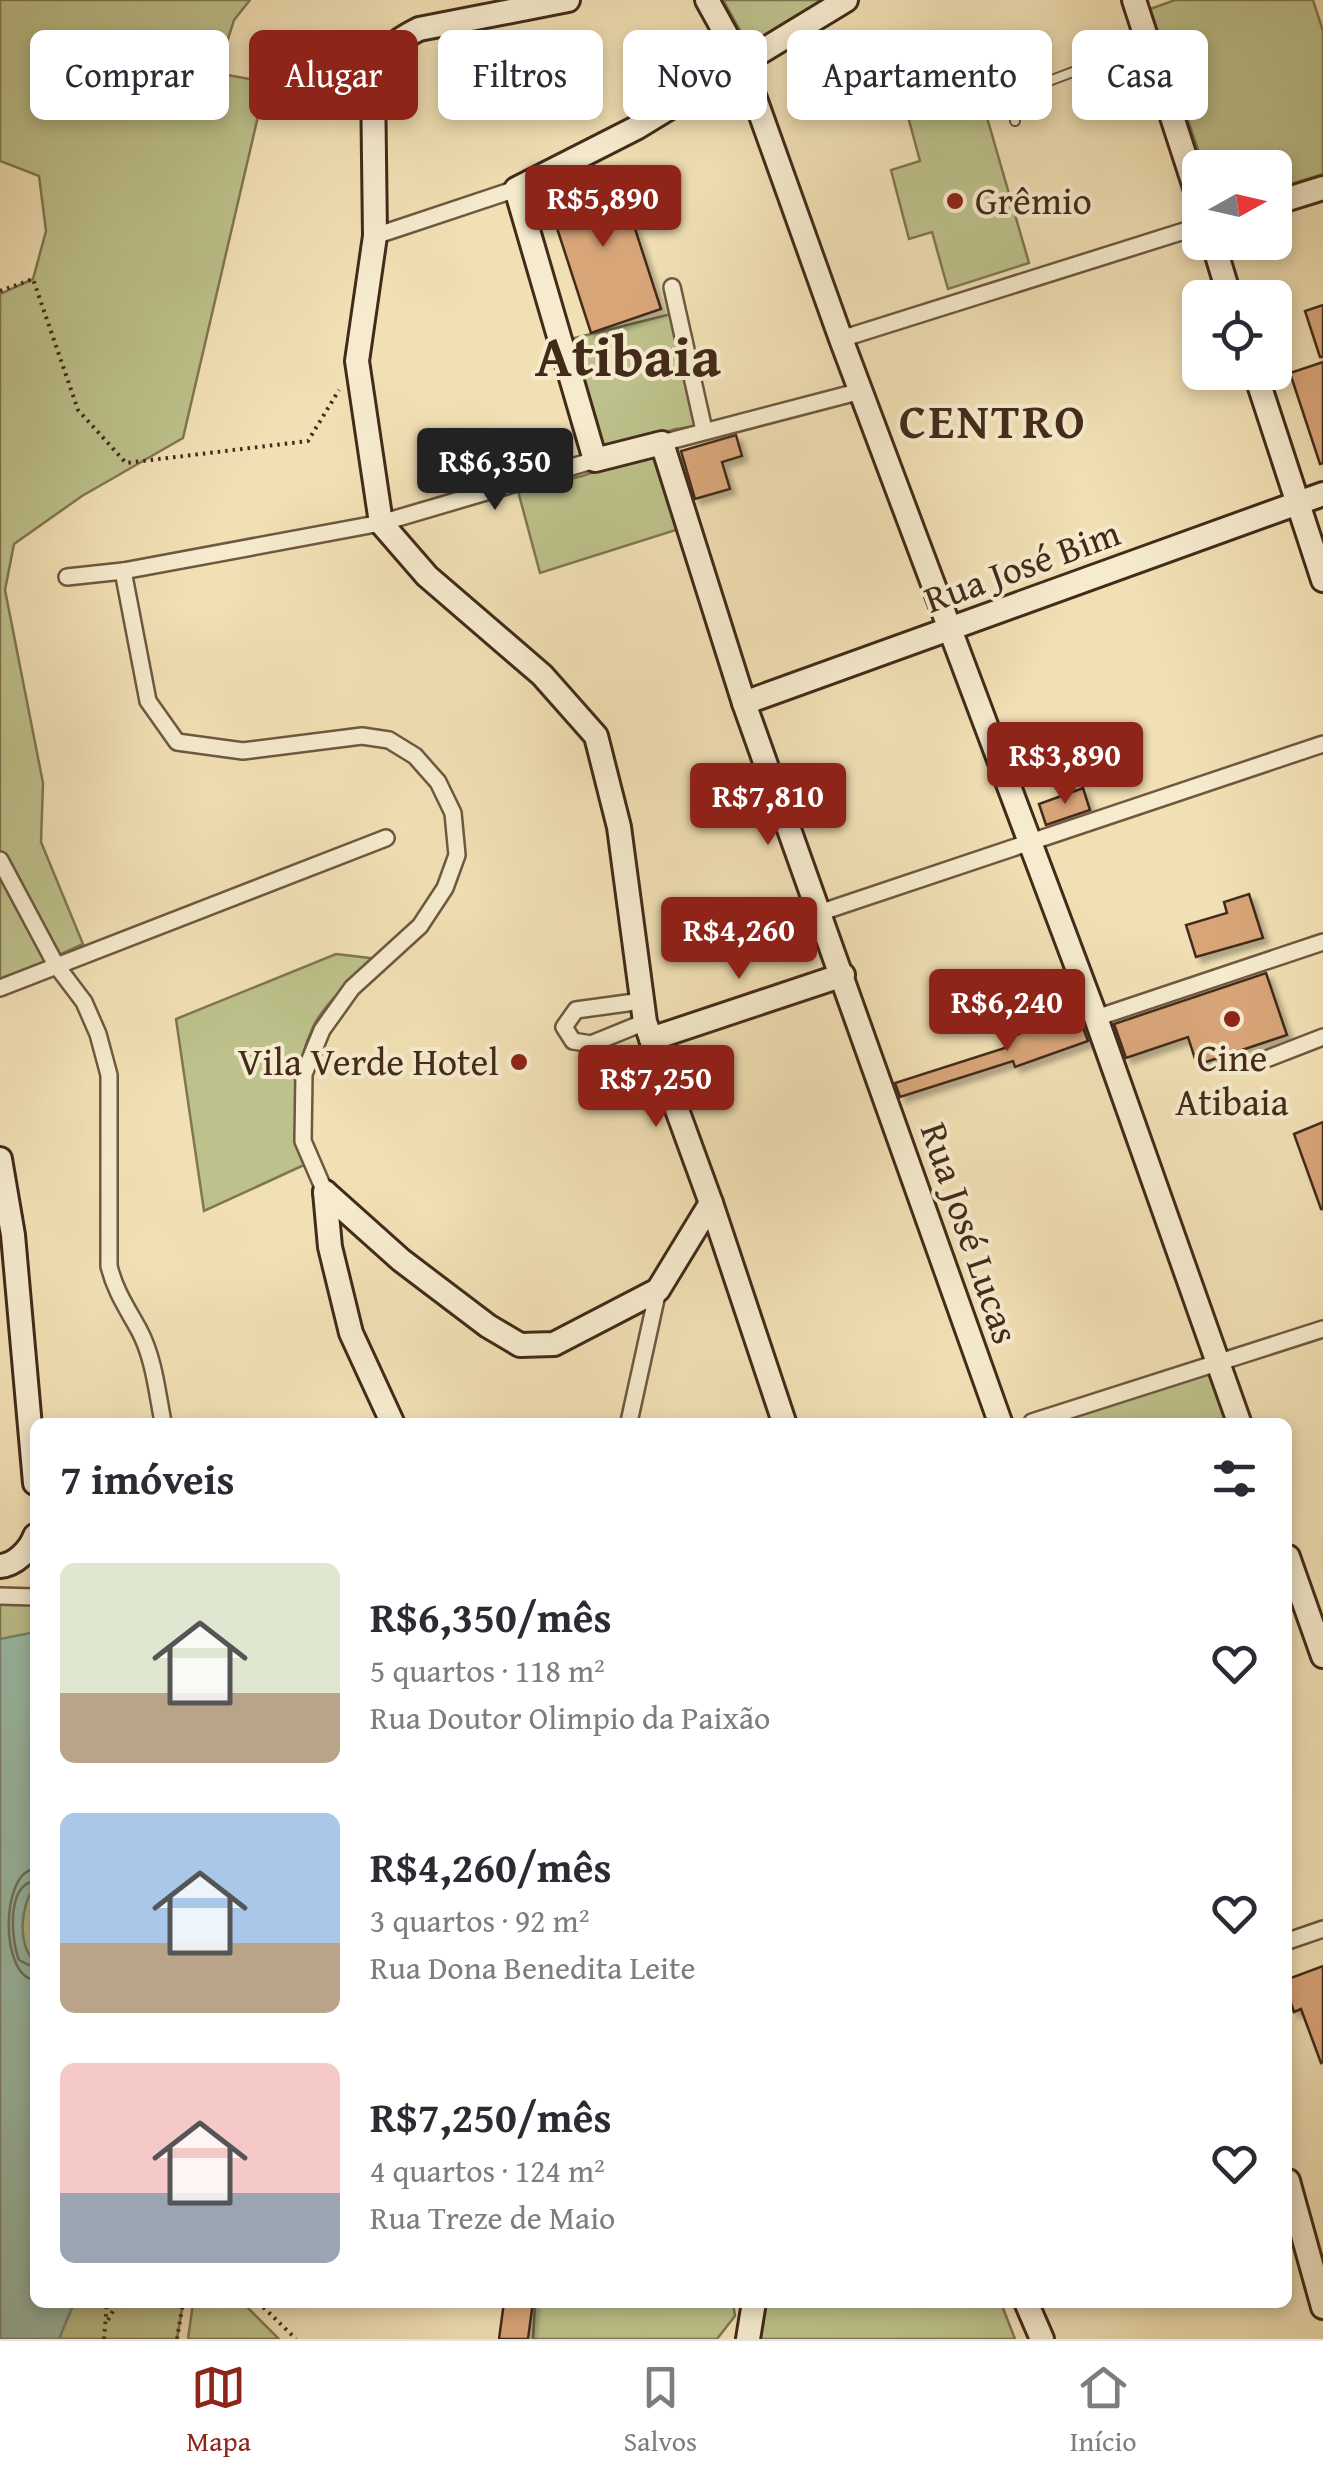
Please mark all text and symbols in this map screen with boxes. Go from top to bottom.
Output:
chip: Comprar [30,30,229,120]
chip: Alugar [249,30,418,120]
chip: Filtros [438,30,603,120]
chip: Novo [623,30,767,120]
chip: Apartamento [787,30,1052,120]
chip: Casa [1072,30,1208,120]
north arrow [1182,150,1292,260]
map controls [1182,150,1292,390]
pin: R$5,890 [511,165,695,250]
place label: Grêmio [975,172,1092,228]
text: R$5,890 [547,174,659,221]
marker: Grêmio [944,190,966,212]
button: locate [1182,280,1292,390]
district label: Atibaia [535,312,721,397]
district label: CENTRO [899,385,1087,456]
pin: R$6,350 [403,428,587,513]
text: R$6,350 [439,437,551,484]
street label: Rua José Bim [916,504,1127,626]
pin: R$3,890 [973,722,1157,807]
text: R$3,890 [1009,731,1121,778]
pin: R$7,810 [676,763,860,848]
text: R$7,810 [712,772,824,819]
pin: R$4,260 [647,897,831,982]
text: R$4,260 [683,906,795,953]
pin: R$6,240 [915,969,1099,1054]
text: R$6,240 [951,978,1063,1025]
marker: Cine Atibaia [1221,1008,1243,1030]
place label: Cine Atibaia [1175,1029,1289,1129]
place label: Vila Verde Hotel [238,1033,499,1089]
pin: R$7,250 [564,1045,748,1130]
marker: Vila Verde Hotel [508,1051,530,1073]
text: R$7,250 [600,1054,712,1101]
street label: Rua José Lucas [907,1115,1035,1351]
text: 7 imóveis [60,1448,235,1509]
icon: filters [1207,1451,1262,1506]
text: R$6,350/mês [370,1586,611,1647]
icon: home [140,1603,260,1723]
icon: heart [1207,1636,1262,1691]
text: 5 quartos · 118 m² [370,1647,605,1694]
text: Rua Doutor Olimpio da Paixão [370,1694,770,1741]
text: R$4,260/mês [370,1836,611,1897]
icon: home [140,1853,260,1973]
icon: heart [1207,1886,1262,1941]
text: 3 quartos · 92 m² [370,1897,589,1944]
text: Rua Dona Benedita Leite [370,1944,695,1991]
text: R$7,250/mês [370,2086,611,2147]
icon: home [140,2103,260,2223]
icon: heart [1207,2136,1262,2191]
text: 4 quartos · 124 m² [370,2147,605,2194]
text: Rua Treze de Maio [370,2194,615,2241]
tab: Mapa [186,2360,251,2461]
tab: Salvos [624,2360,697,2461]
tab: Início [1070,2360,1137,2461]

